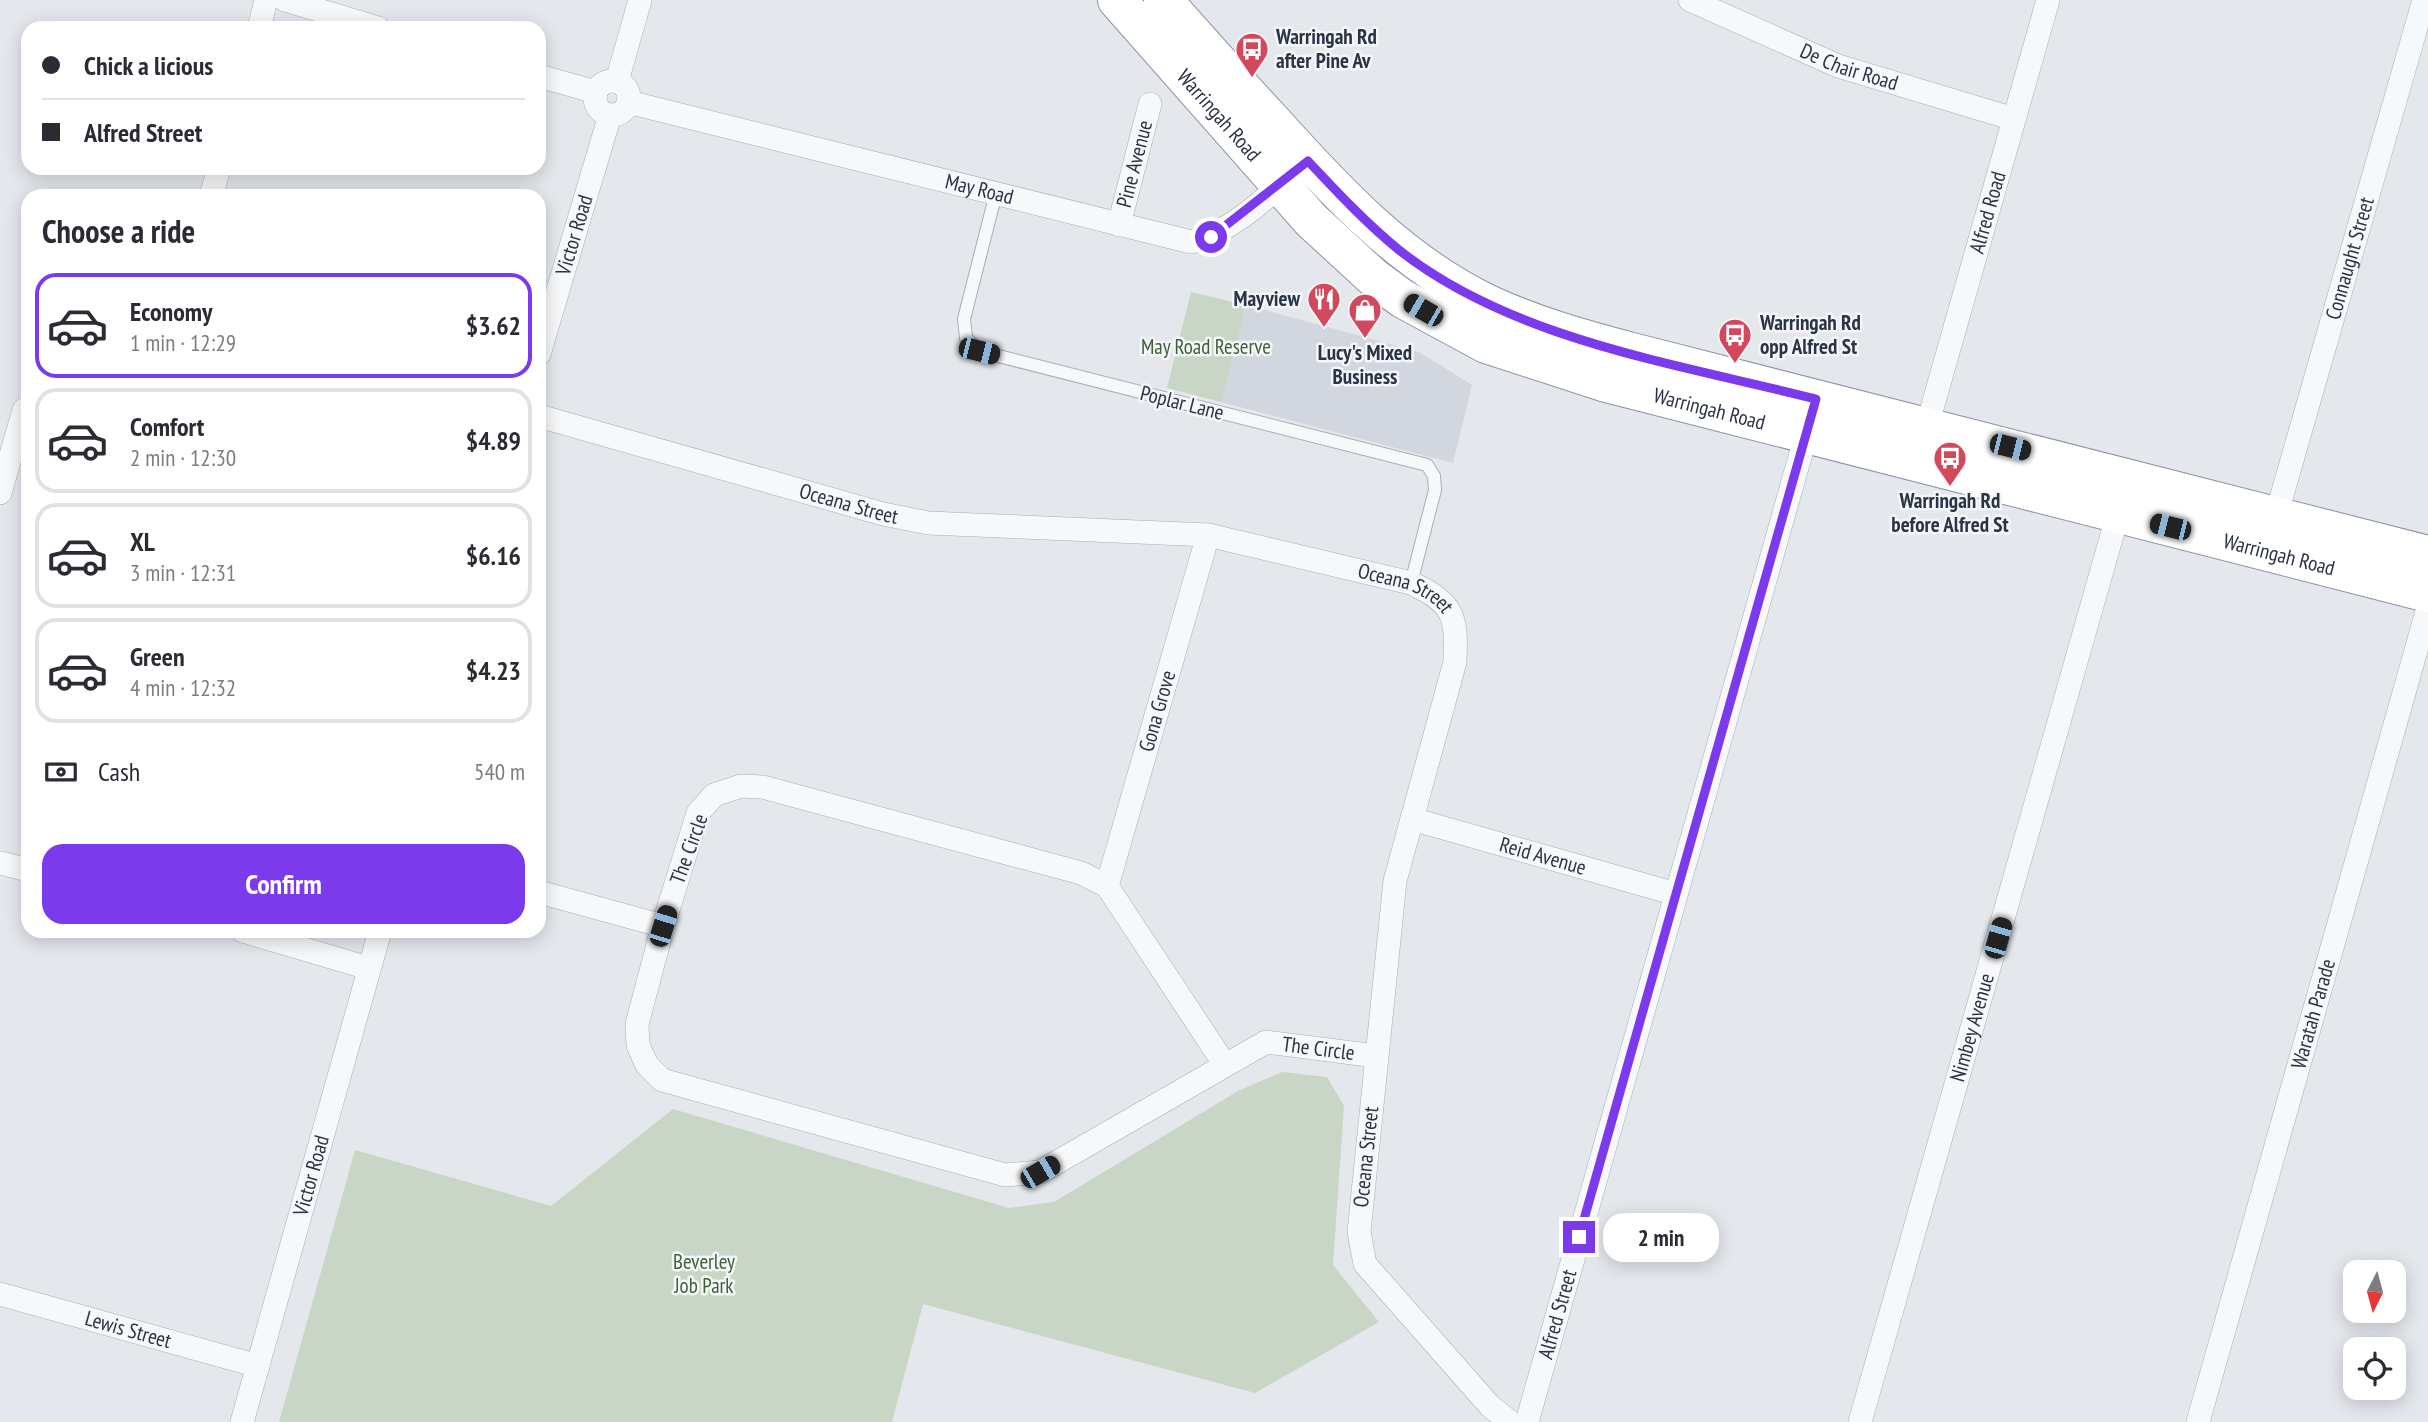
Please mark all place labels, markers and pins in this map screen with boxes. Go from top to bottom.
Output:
place label: Warringah Rd after Pine Av [1275,23,1377,74]
bus stop icon: Warringah Rd after Pine Av [1233,30,1271,79]
restaurant icon: Mayview [1305,280,1343,329]
place label: Mayview [1233,285,1300,312]
shop icon: Lucy's Mixed Business [1346,291,1384,340]
place label: Warringah Rd opp Alfred St [1759,309,1861,360]
bus stop icon: Warringah Rd opp Alfred St [1716,316,1754,365]
place label: Lucy's Mixed Business [1318,339,1412,390]
bus stop icon: Warringah Rd before Alfred St [1931,439,1969,488]
place label: Warringah Rd before Alfred St [1891,487,2009,538]

